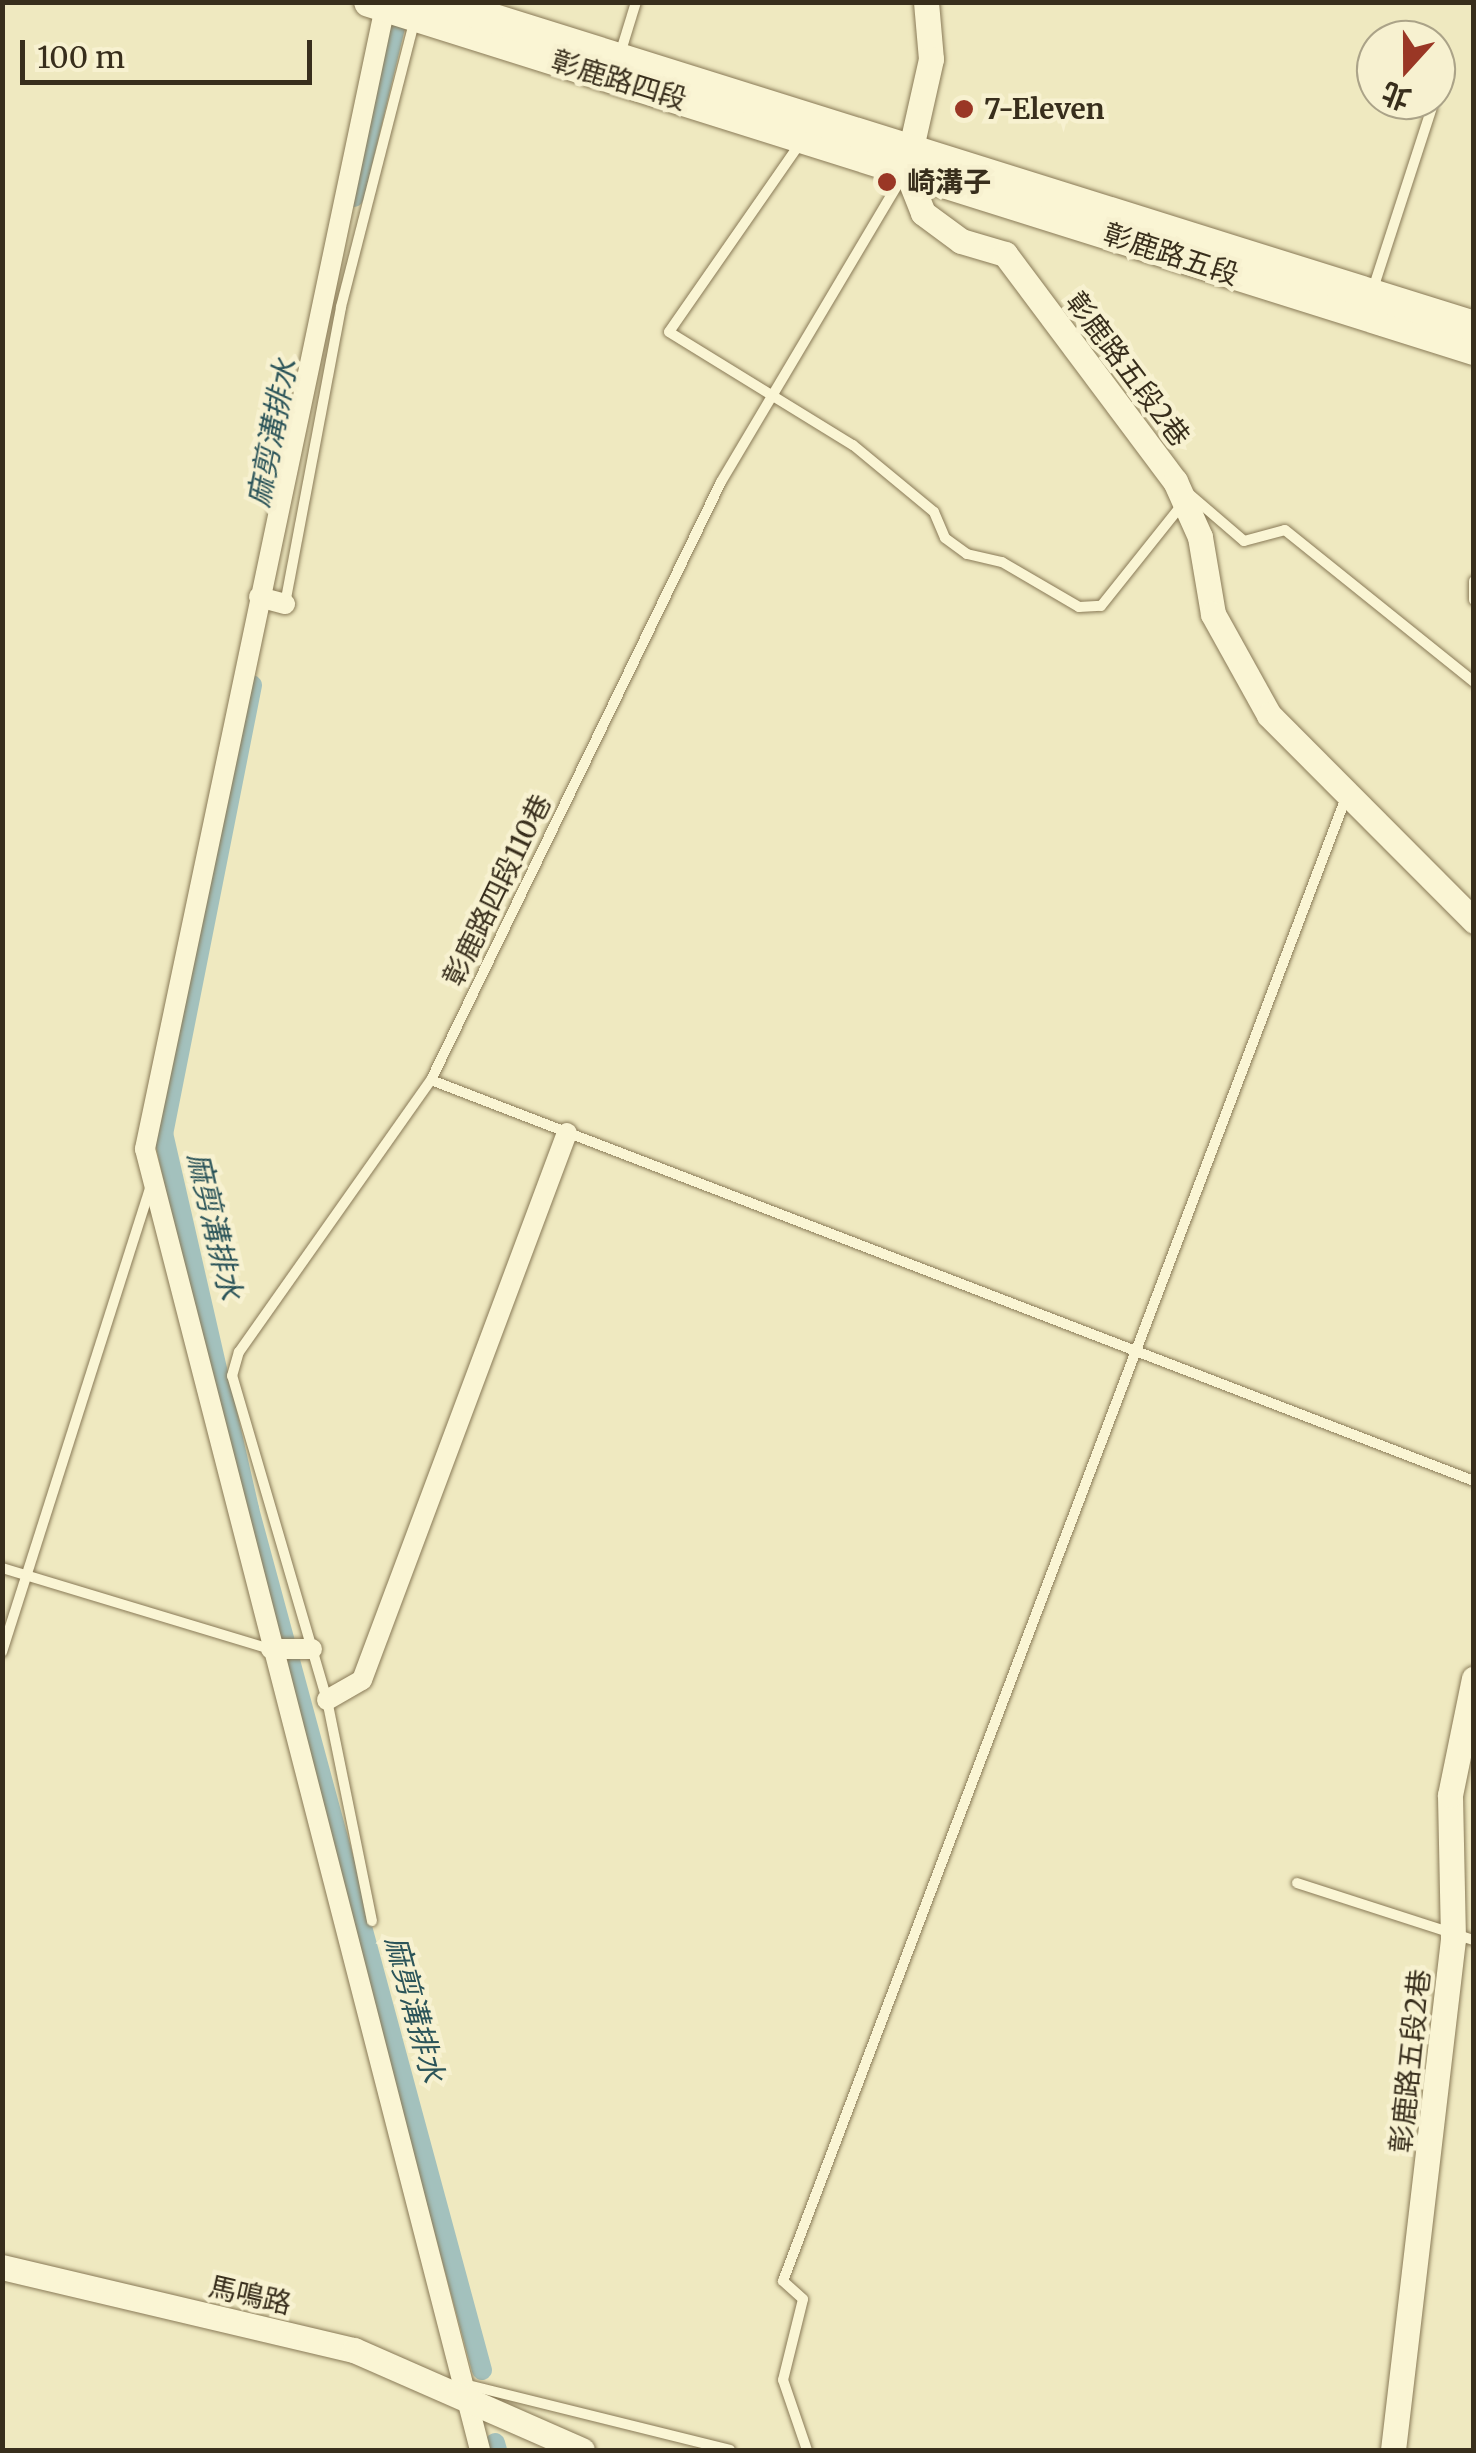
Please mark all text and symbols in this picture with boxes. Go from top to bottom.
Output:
scale bar [25,20,318,82]
north arrow [1356,20,1456,120]
text: 100 m [37,38,125,76]
street label: 彰鹿路四段 [547,43,691,117]
text: 北 [1376,74,1416,118]
place label: 7-Eleven [984,92,1105,126]
marker: 7-Eleven [953,98,975,120]
place label: 崎溝子 [907,165,991,199]
marker: 崎溝子 [876,171,898,193]
street label: 彰鹿路五段 [1099,216,1243,292]
street label: 彰鹿路五段2巷 [1059,285,1197,453]
water label: 麻剪溝排水 [240,356,304,510]
street label: 彰鹿路四段110巷 [436,789,558,991]
water label: 麻剪溝排水 [181,1149,249,1303]
water label: 麻剪溝排水 [378,1932,452,2086]
street label: 彰鹿路五段2巷 [1384,1967,1436,2155]
street label: 馬鳴路 [205,2269,295,2321]

